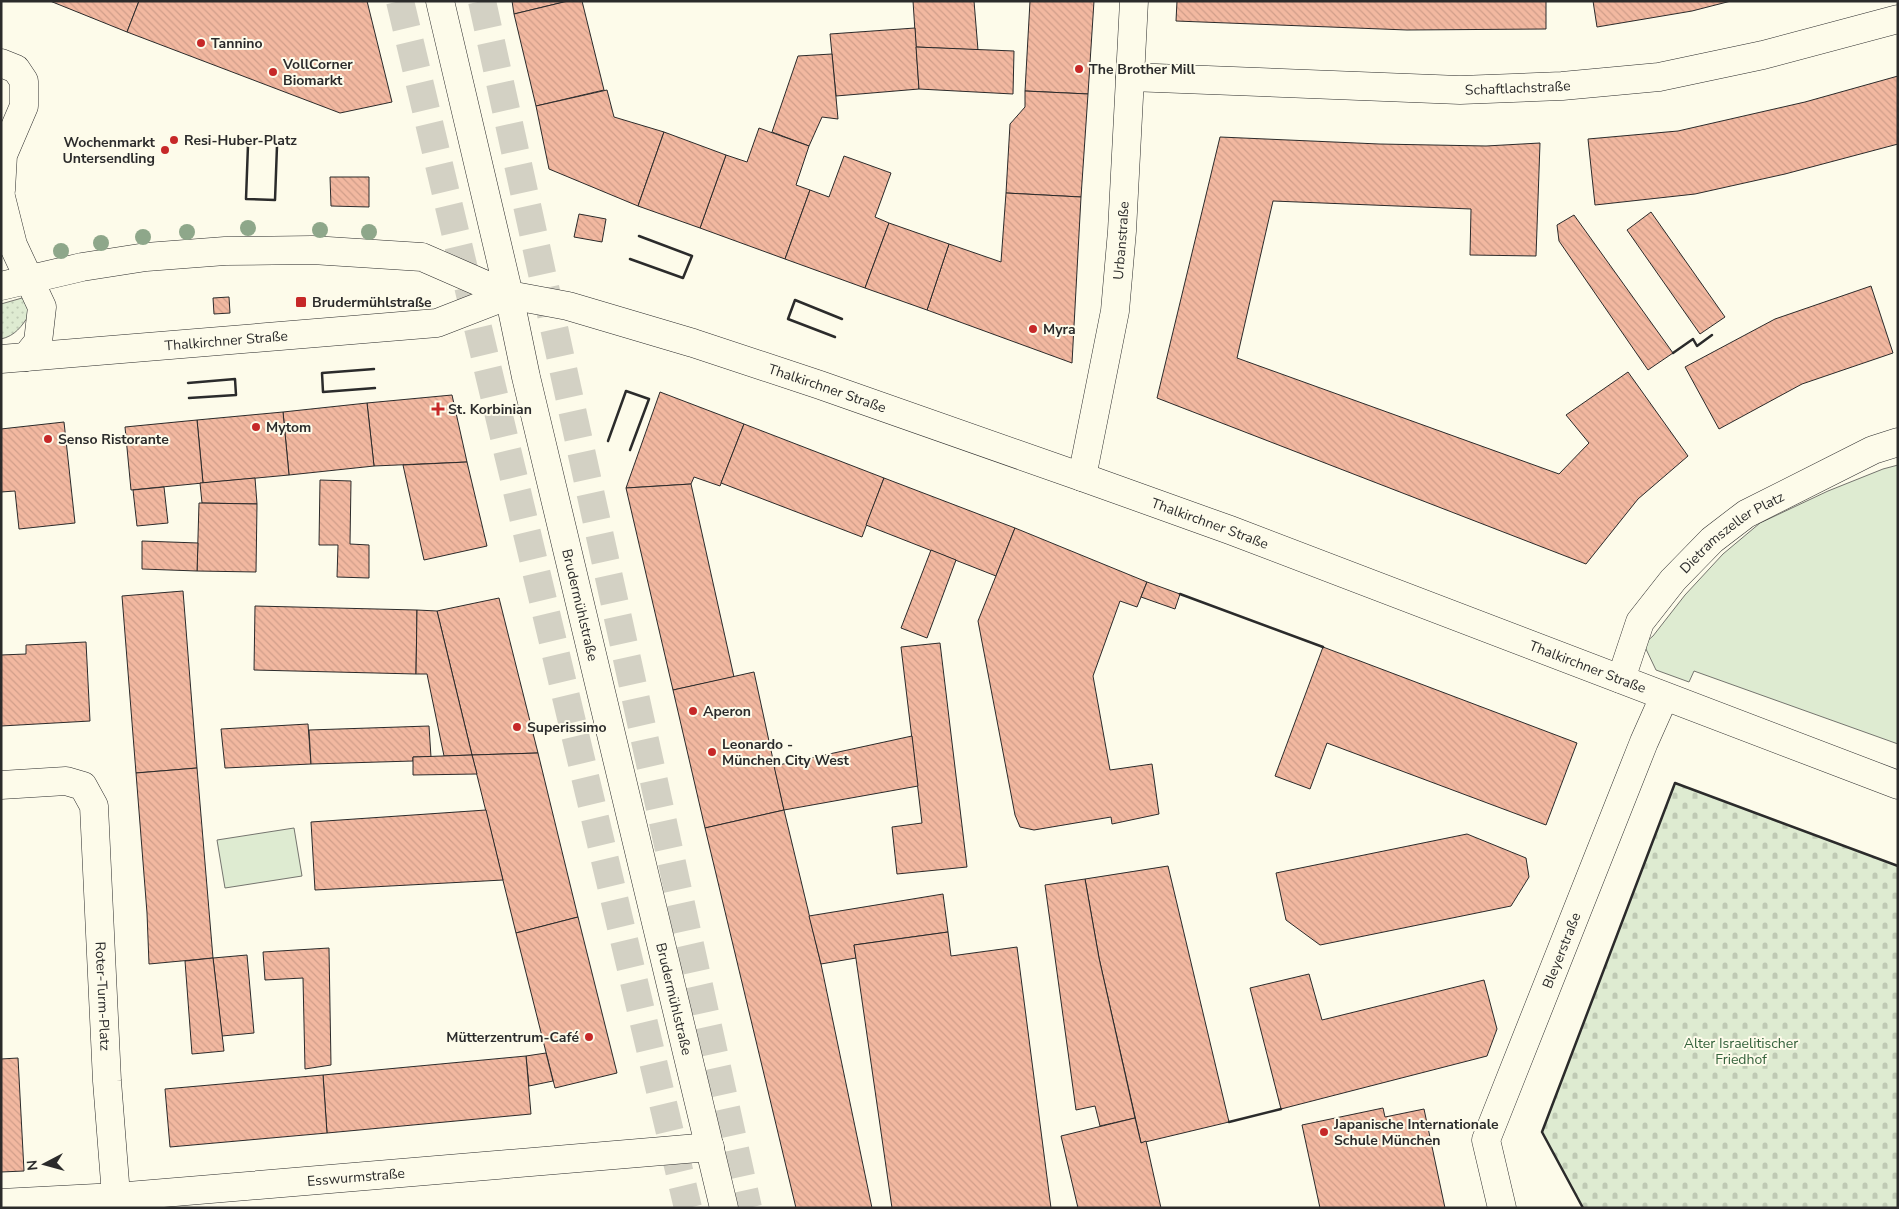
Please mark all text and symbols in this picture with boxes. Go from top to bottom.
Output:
place label: Tannino [211,34,262,53]
marker: Tannino [195,37,207,49]
place label: VollCorner Biomarkt [282,55,353,90]
place label: The Brother Mill [1089,60,1196,79]
marker: The Brother Mill [1073,63,1085,75]
marker: VollCorner Biomarkt [267,66,279,78]
street label: Schaftlachstraße [1464,76,1571,99]
place label: Resi-Huber-Platz [184,131,297,150]
place label: Wochenmarkt Untersendling [62,133,156,168]
marker: Resi-Huber-Platz [168,134,180,146]
marker: Wochenmarkt Untersendling [159,144,171,156]
street label: Urbanstraße [1108,201,1133,281]
place label: Brudermühlstraße [312,293,432,312]
marker: Brudermühlstraße [294,295,308,309]
place label: Myra [1043,320,1076,339]
marker: Myra [1027,323,1039,335]
street label: Thalkirchner Straße [164,326,289,355]
street label: Thalkirchner Straße [766,359,889,417]
place label: St. Korbinian [448,400,532,419]
marker: St. Korbinian [432,403,444,415]
place label: Mytom [266,418,311,437]
marker: Mytom [250,421,262,433]
place label: Senso Ristorante [58,430,169,449]
marker: Senso Ristorante [42,433,54,445]
street label: Dietramszeller Platz [1675,487,1788,577]
street label: Thalkirchner Straße [1149,493,1271,553]
street label: Brudermühlstraße [558,547,603,663]
street label: Thalkirchner Straße [1527,636,1649,697]
place label: Aperon [703,702,751,721]
marker: Aperon [687,705,699,717]
place label: Superissimo [527,718,607,737]
marker: Superissimo [511,721,523,733]
place label: Leonardo - München City West [722,735,850,770]
marker: Leonardo - München City West [706,746,718,758]
street label: Bleyerstraße [1538,909,1585,991]
street label: Roter-Turm-Platz [91,941,115,1052]
street label: Brudermühlstraße [652,941,697,1057]
place label: Mütterzentrum-Café [446,1028,579,1047]
marker: Mütterzentrum-Café [583,1031,595,1043]
park label: Alter Israelitischer Friedhof [1684,1034,1798,1069]
place label: Japanische Internationale Schule München [1333,1115,1499,1150]
marker: Japanische Internationale Schule München [1318,1126,1330,1138]
north arrow [20,1139,70,1189]
text: N [23,1159,43,1172]
street label: Esswurmstraße [306,1163,406,1190]

